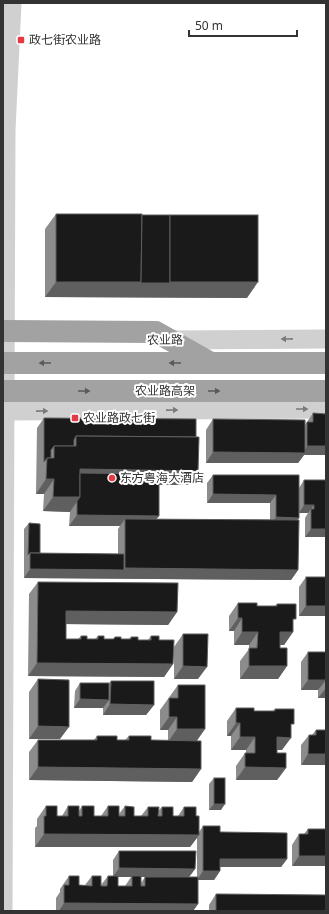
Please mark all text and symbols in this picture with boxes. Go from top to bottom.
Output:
scale bar [189,12,297,38]
text: 50 m [195,17,223,34]
place label: 政七街农业路 [29,31,101,48]
marker: 政七街农业路 [16,35,26,45]
street label: 农业路 [147,331,183,348]
one-way arrow [280,336,293,342]
one-way arrow [38,360,51,366]
one-way arrow [168,360,181,366]
street label: 农业路高架 [135,382,195,399]
one-way arrow [78,388,91,394]
one-way arrow [208,388,221,394]
one-way arrow [296,406,309,412]
one-way arrow [166,407,179,413]
one-way arrow [36,408,49,414]
place label: 农业路政七街 [83,409,155,426]
marker: 农业路政七街 [70,413,80,423]
place label: 东方粤海大酒店 [120,469,204,486]
marker: 东方粤海大酒店 [107,473,117,483]

